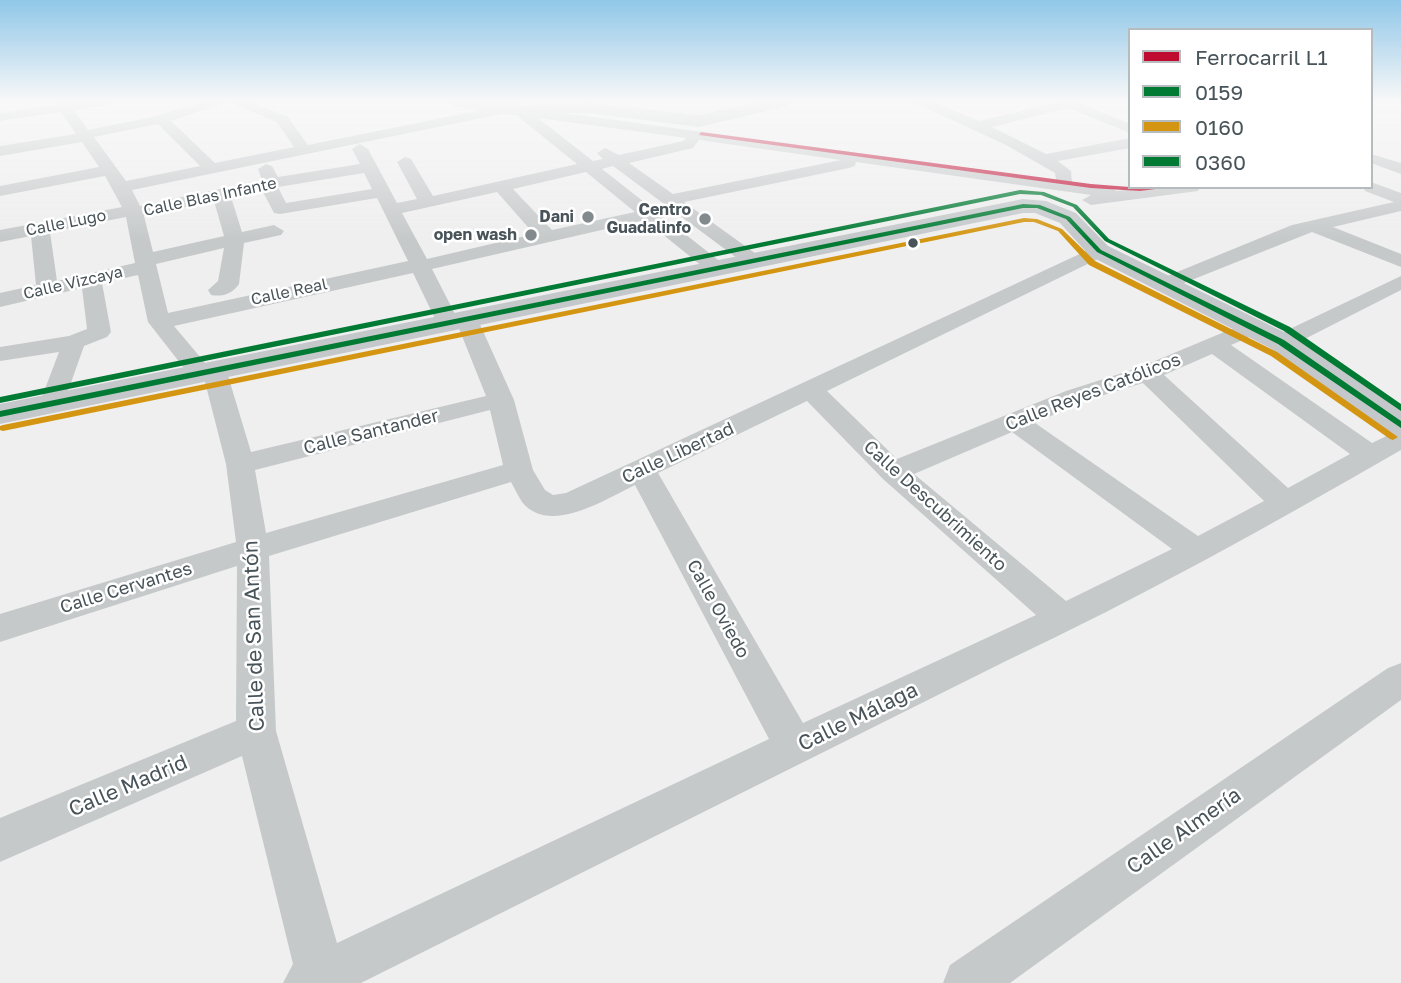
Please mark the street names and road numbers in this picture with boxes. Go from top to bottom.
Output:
street label: Calle Blas Infante [142,174,278,220]
street label: Calle Lugo [24,206,108,240]
street label: Calle Vizcaya [21,262,125,304]
street label: Calle Real [249,275,329,309]
street label: Calle Reyes Católicos [1002,349,1184,435]
street label: Calle Santander [301,405,441,459]
street label: Calle Libertad [619,418,737,488]
street label: Calle Descubrimiento [859,436,1011,576]
street label: Calle de San Antón [238,540,270,732]
street label: Calle Oviedo [682,556,754,662]
street label: Calle Cervantes [57,558,195,618]
street label: Calle Málaga [794,677,922,757]
street label: Calle Madrid [65,750,191,822]
street label: Calle Almería [1122,782,1246,880]

